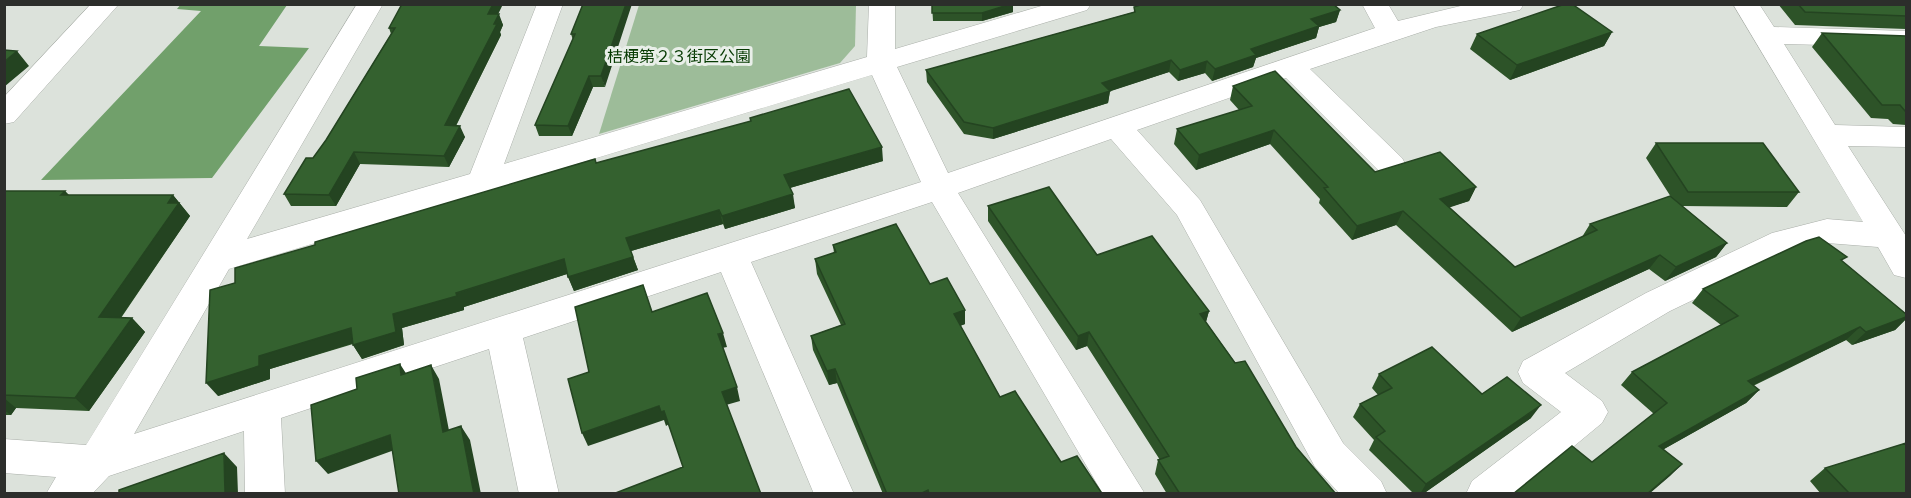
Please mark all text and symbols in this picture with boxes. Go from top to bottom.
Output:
park label: 桔梗第２３街区公園 [607,46,751,66]

